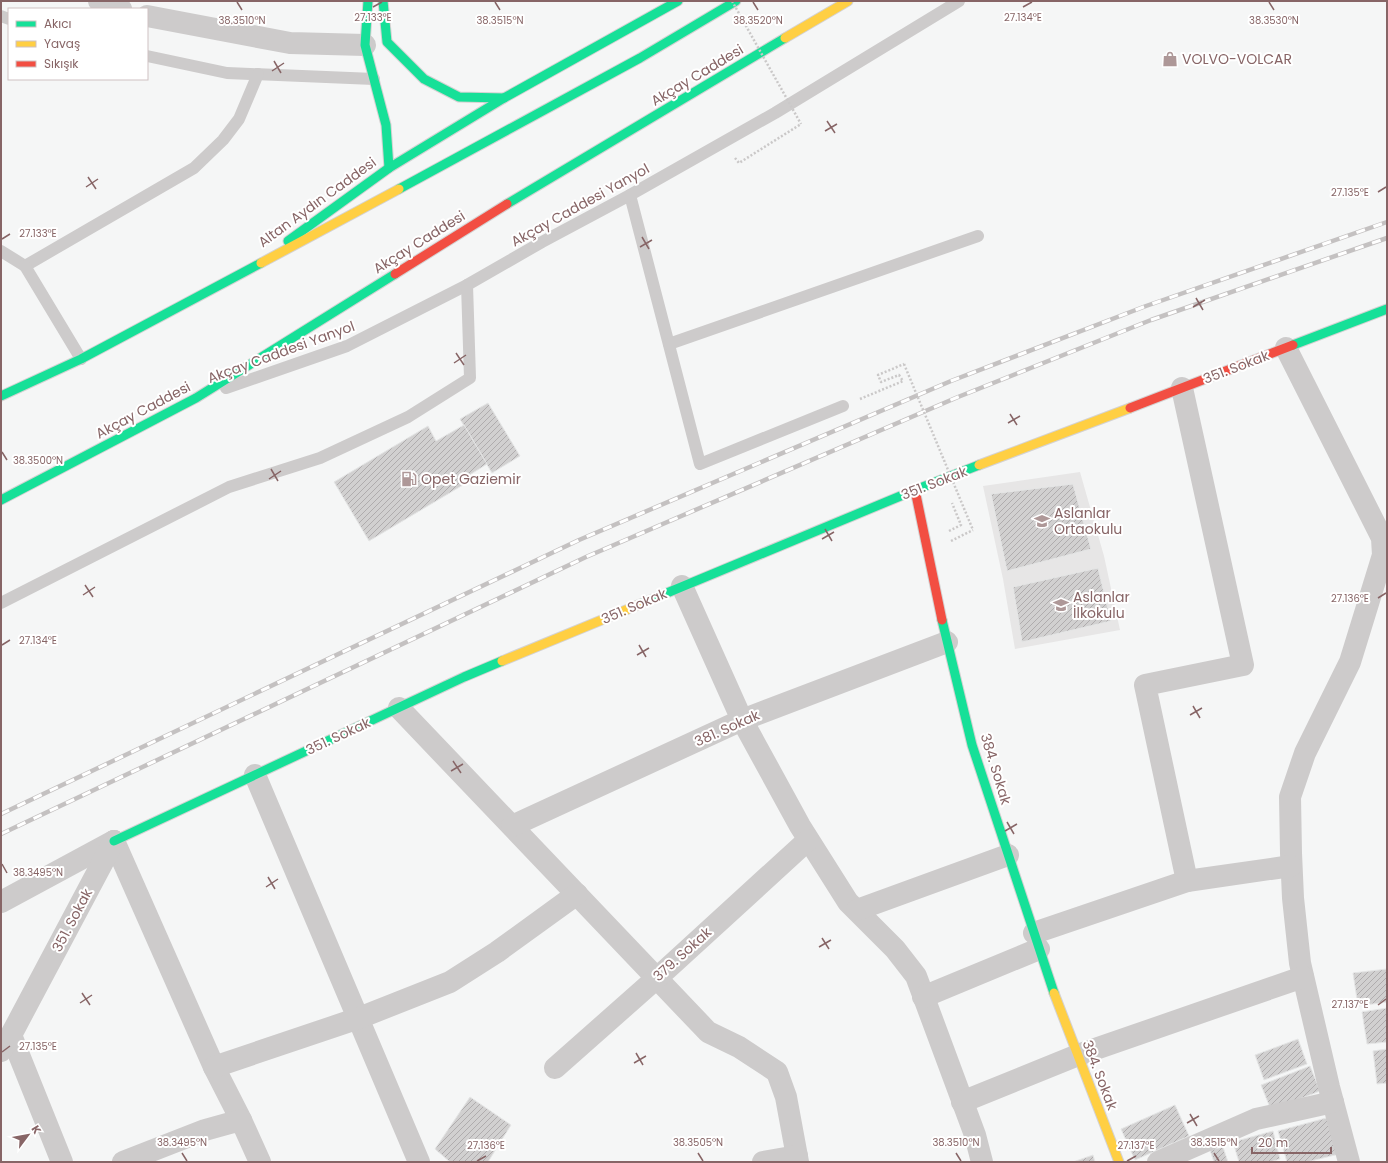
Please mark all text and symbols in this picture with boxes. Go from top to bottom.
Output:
legend [8,8,148,80]
text: 27.133°E [354,10,392,25]
text: 27.134°E [1004,10,1042,25]
text: 38.3510°N [218,13,266,28]
text: 38.3515°N [476,13,524,28]
text: 38.3520°N [733,13,783,28]
text: 38.3530°N [1249,13,1299,28]
text: Akıcı [44,15,72,32]
text: Yavaş [44,35,80,52]
street label: Akçay Caddesi [647,39,747,111]
place label: VOLVO-VOLCAR [1182,49,1292,69]
shop icon: VOLVO-VOLCAR [1161,50,1179,68]
text: Sıkışık [44,55,79,72]
street label: Altan Aydın Caddesi [254,152,380,252]
street label: Akçay Caddesi Yanyol [507,159,653,251]
text: 27.135°E [1331,185,1369,200]
street label: Akçay Caddesi [369,206,469,278]
text: 27.133°E [19,226,57,241]
street label: Akçay Caddesi Yanyol [205,316,357,388]
street label: 351. Sokak [1200,345,1273,389]
street label: Akçay Caddesi [92,377,194,443]
text: 38.3500°N [13,453,63,468]
street label: 351. Sokak [898,461,971,505]
place label: Opet Gaziemir [421,469,521,489]
fuel station icon: Opet Gaziemir [400,470,418,488]
place label: Aslanlar Ortaokulu [1054,503,1122,539]
school or university icon: Aslanlar Ortaokulu [1033,512,1051,530]
street label: 351. Sokak [598,583,671,629]
place label: Aslanlar İlkokulu [1073,587,1130,623]
text: 27.136°E [1331,591,1369,606]
school or university icon: Aslanlar İlkokulu [1052,596,1070,614]
text: 27.134°E [19,633,57,648]
street label: 381. Sokak [691,704,763,751]
street label: 351. Sokak [302,712,374,760]
street label: 384. Sokak [976,731,1017,808]
text: 38.3495°N [13,865,63,880]
street label: 351. Sokak [47,884,97,955]
street label: 379. Sokak [648,922,716,986]
text: 27.137°E [1331,997,1369,1012]
street label: 384. Sokak [1077,1037,1123,1114]
text: 27.135°E [19,1039,57,1054]
north arrow [8,1115,48,1155]
text: K [28,1122,45,1137]
scale bar [1252,1129,1331,1155]
text: 20 m [1258,1134,1288,1151]
text: 38.3495°N [157,1135,207,1150]
text: 38.3505°N [673,1135,723,1150]
text: 38.3510°N [932,1135,980,1150]
text: 38.3515°N [1190,1135,1238,1150]
text: 27.136°E [467,1138,505,1153]
text: 27.137°E [1117,1138,1155,1153]

